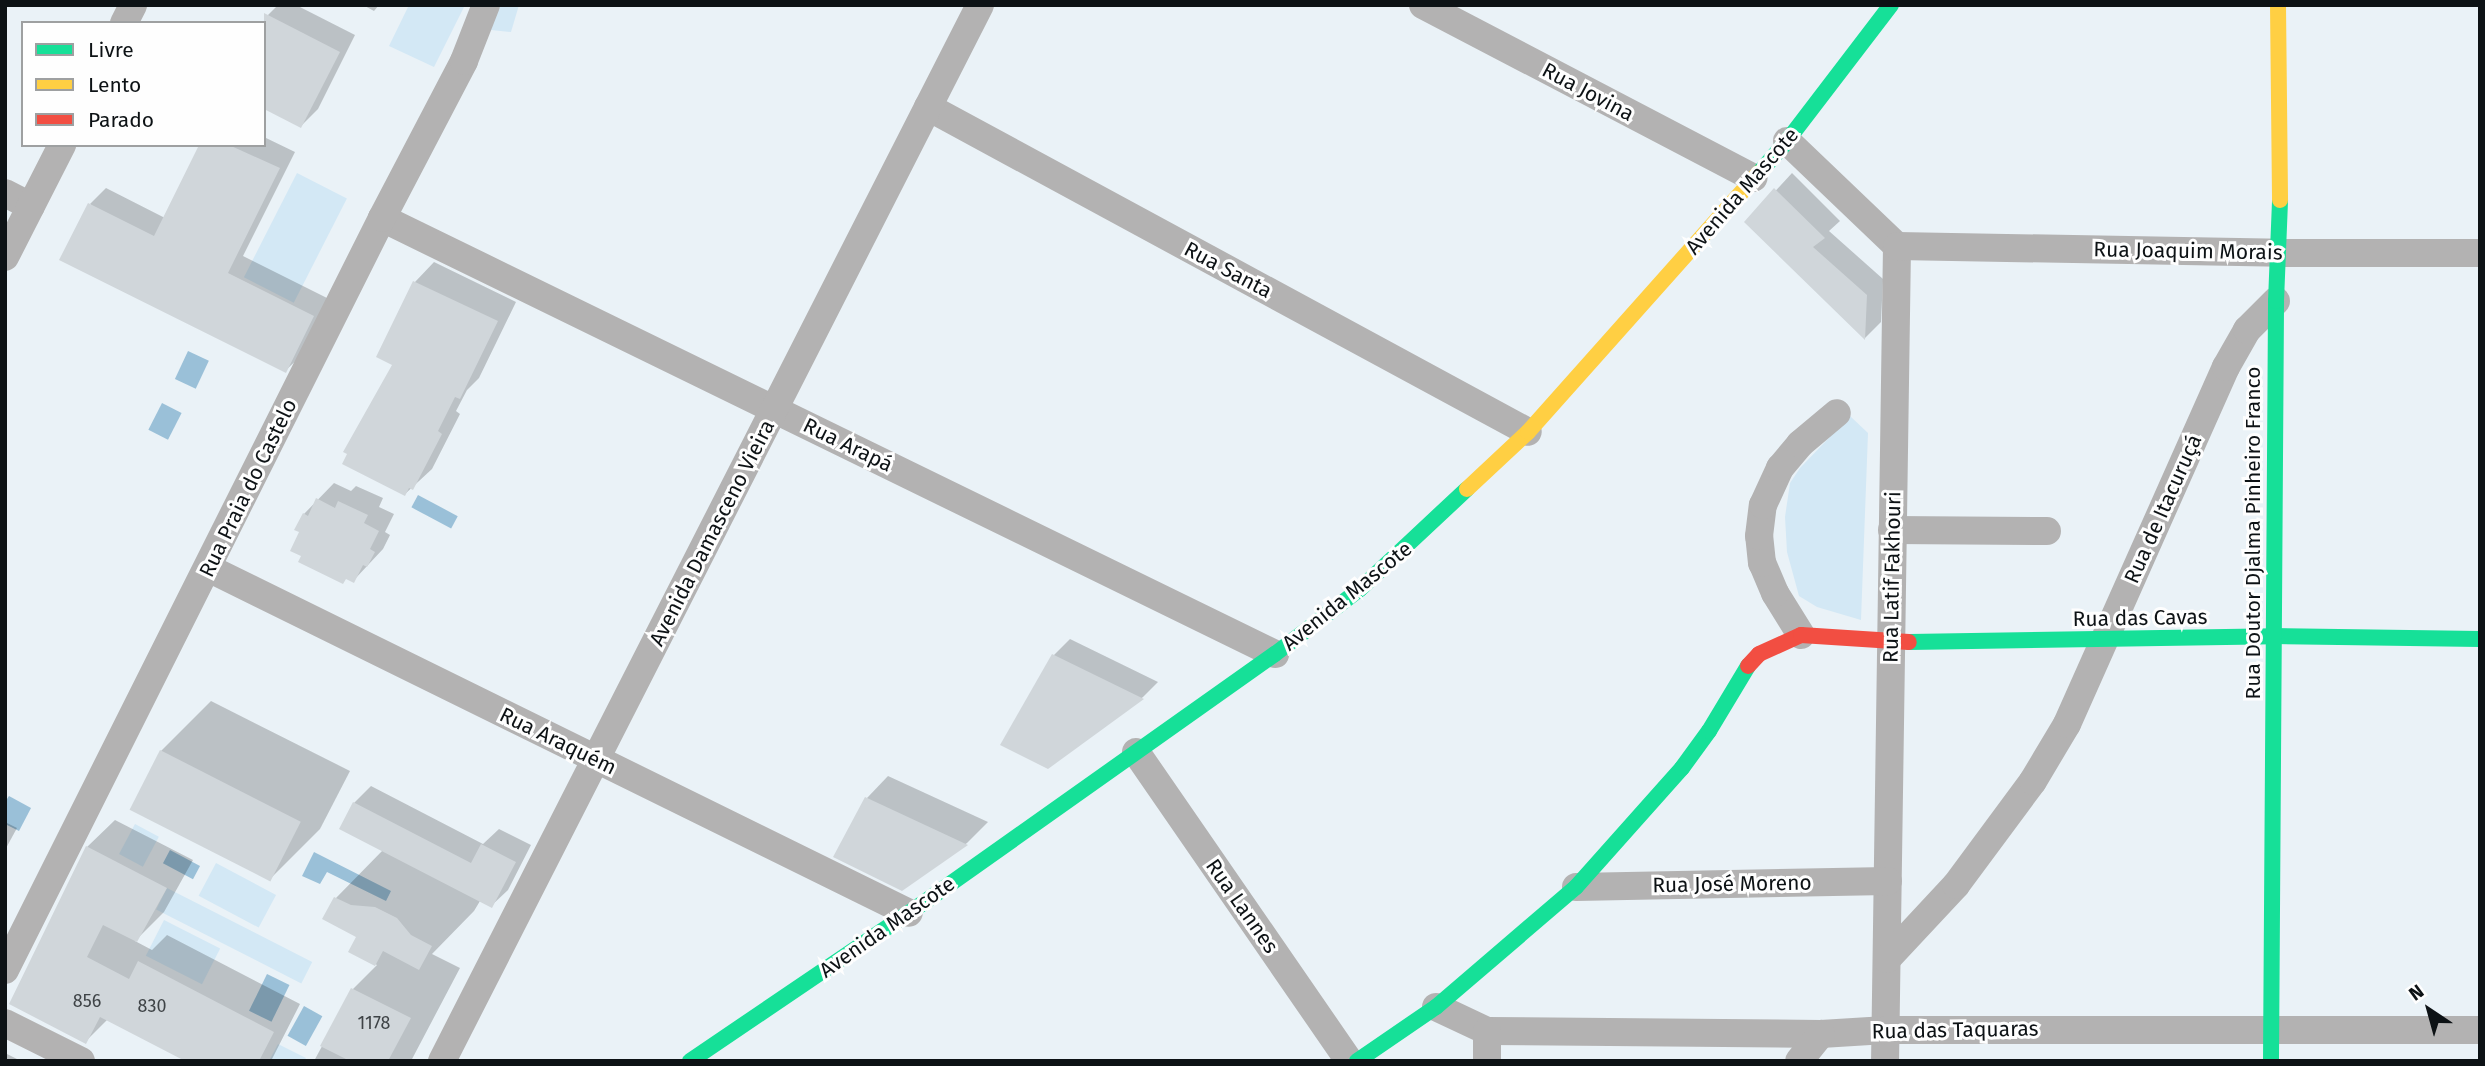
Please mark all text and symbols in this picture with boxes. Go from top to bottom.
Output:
legend [21,21,266,147]
text: Livre [88,37,134,63]
street label: Rua Jovina [1538,57,1638,127]
text: Lento [88,72,141,98]
text: Parado [88,107,154,133]
street label: Avenida Mascote [1680,123,1804,259]
street label: Rua Santa [1180,236,1276,304]
street label: Rua Joaquim Morais [2093,237,2283,265]
street label: Rua Doutor Djalma Pinheiro Franco [2240,367,2266,699]
street label: Rua Praia do Castelo [194,395,302,581]
street label: Rua Arapá [799,413,897,477]
street label: Avenida Damasceno Vieira [644,416,780,650]
street label: Rua de Itacuruçá [2119,431,2207,587]
street label: Rua Latif Fakhouri [1878,491,1906,663]
street label: Avenida Mascote [1277,536,1417,656]
street label: Rua das Cavas [2072,604,2208,632]
street label: Rua Araquém [495,702,621,780]
street label: Rua Lannes [1200,854,1284,958]
street label: Rua José Moreno [1652,870,1812,898]
street label: Avenida Mascote [814,871,960,983]
north arrow [2394,975,2464,1045]
text: N [2404,980,2428,1006]
house number: 856 [73,990,101,1012]
house number: 830 [138,995,166,1017]
house number: 1178 [358,1012,390,1034]
street label: Rua das Taquaras [1871,1016,2039,1044]

